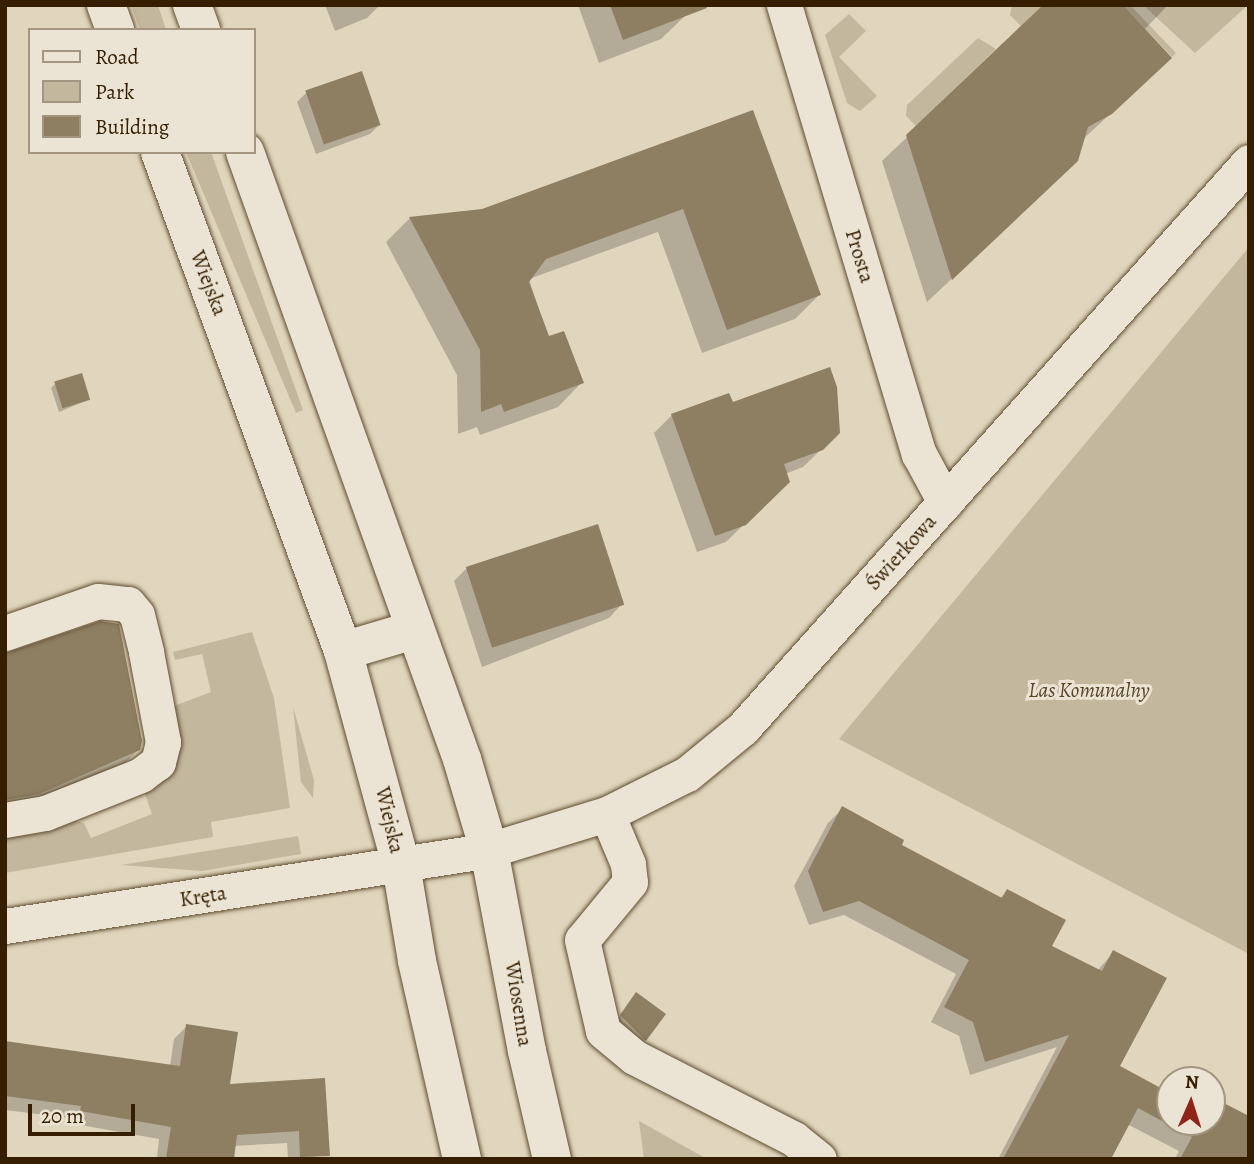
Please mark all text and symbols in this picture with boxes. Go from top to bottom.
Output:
legend [28,28,256,154]
text: Road [95,43,139,71]
text: Park [95,78,134,106]
text: Building [95,113,169,141]
street label: Prosta [840,226,880,286]
street label: Wiejska [185,247,233,319]
street label: Świerkowa [860,509,942,595]
park label: Las Komunalny [1028,677,1150,703]
street label: Wiejska [370,784,410,856]
street label: Kręta [178,880,228,912]
street label: Wiosenna [500,960,538,1048]
north arrow [1156,1066,1226,1136]
text: N [1184,1069,1200,1095]
scale bar [32,1090,138,1134]
text: 20 m [41,1102,84,1130]

